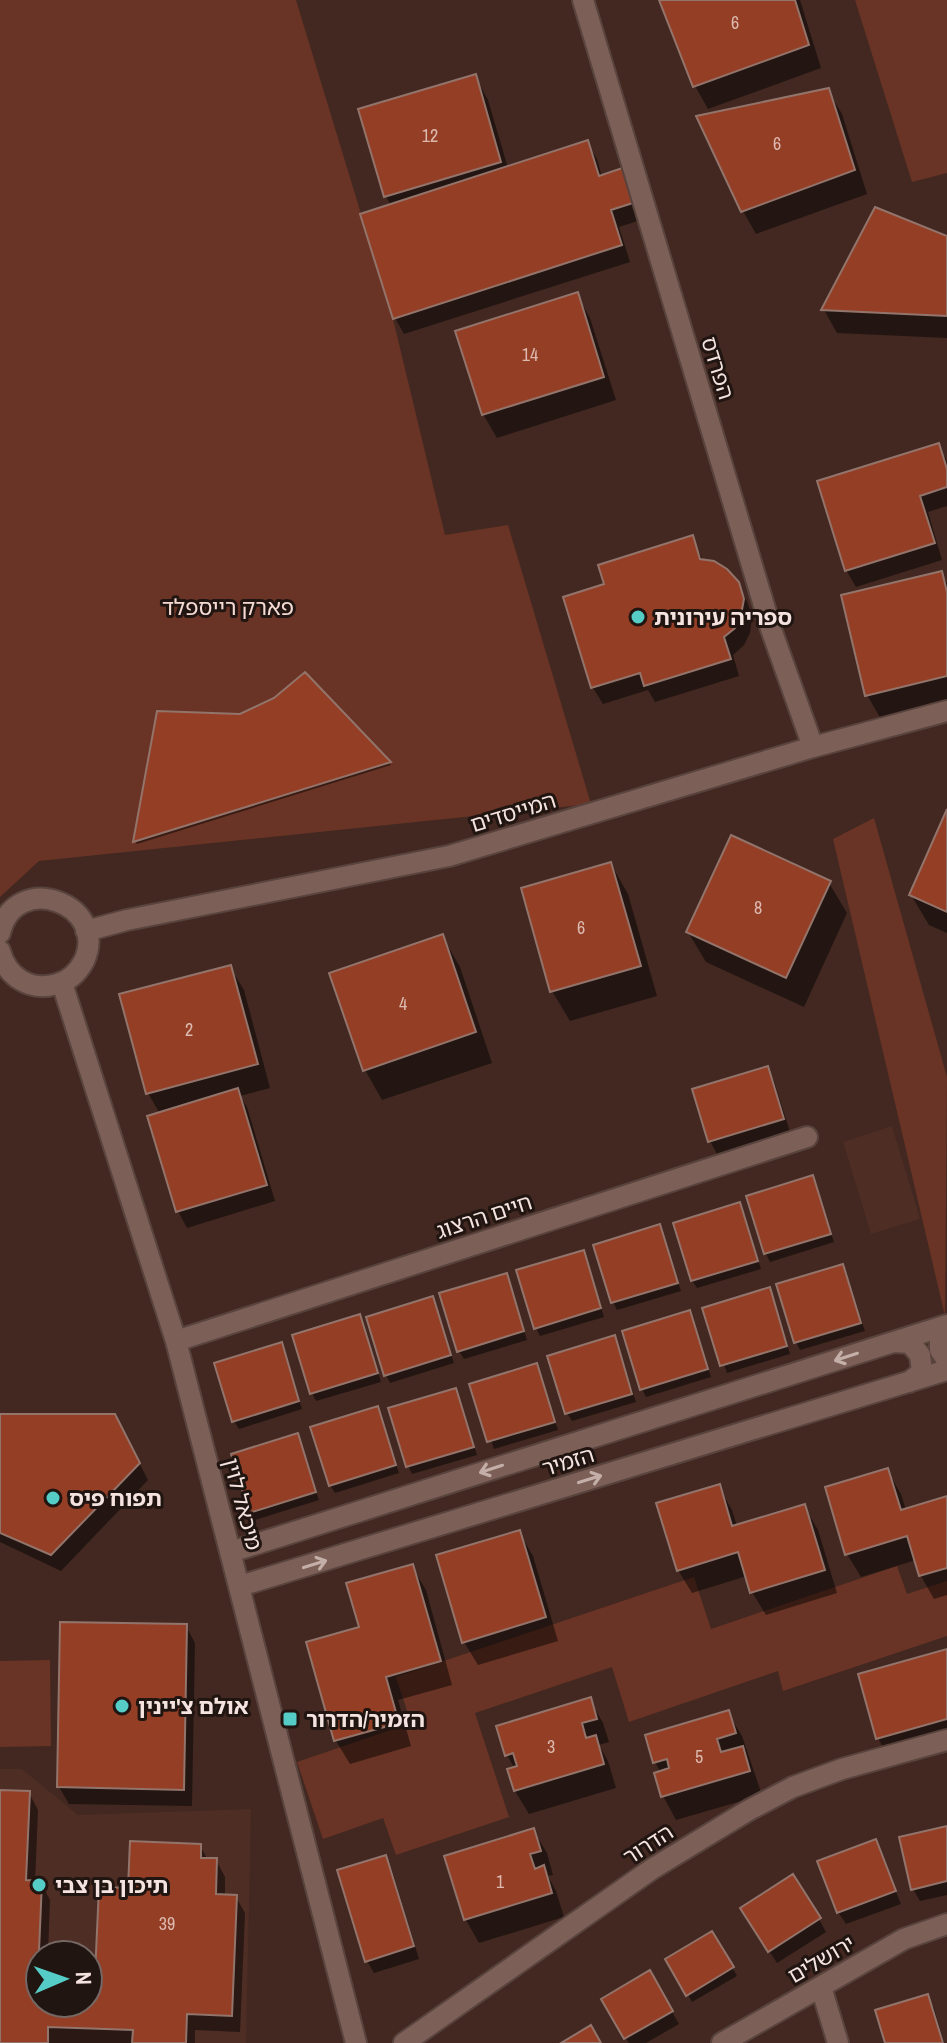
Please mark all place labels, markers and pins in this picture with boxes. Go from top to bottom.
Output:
place label: ספריה עירונית [654,602,792,632]
marker: ספריה עירונית [629,608,647,626]
place label: תפוח פיס [69,1483,162,1513]
marker: תפוח פיס [44,1489,62,1507]
place label: אולם צ'יינין [138,1691,249,1721]
marker: אולם צ'יינין [113,1697,131,1715]
place label: הזמיר/הדרור [306,1704,425,1734]
marker: הזמיר/הדרור [281,1710,299,1728]
place label: תיכון בן צבי [55,1870,168,1900]
marker: תיכון בן צבי [30,1876,48,1894]

